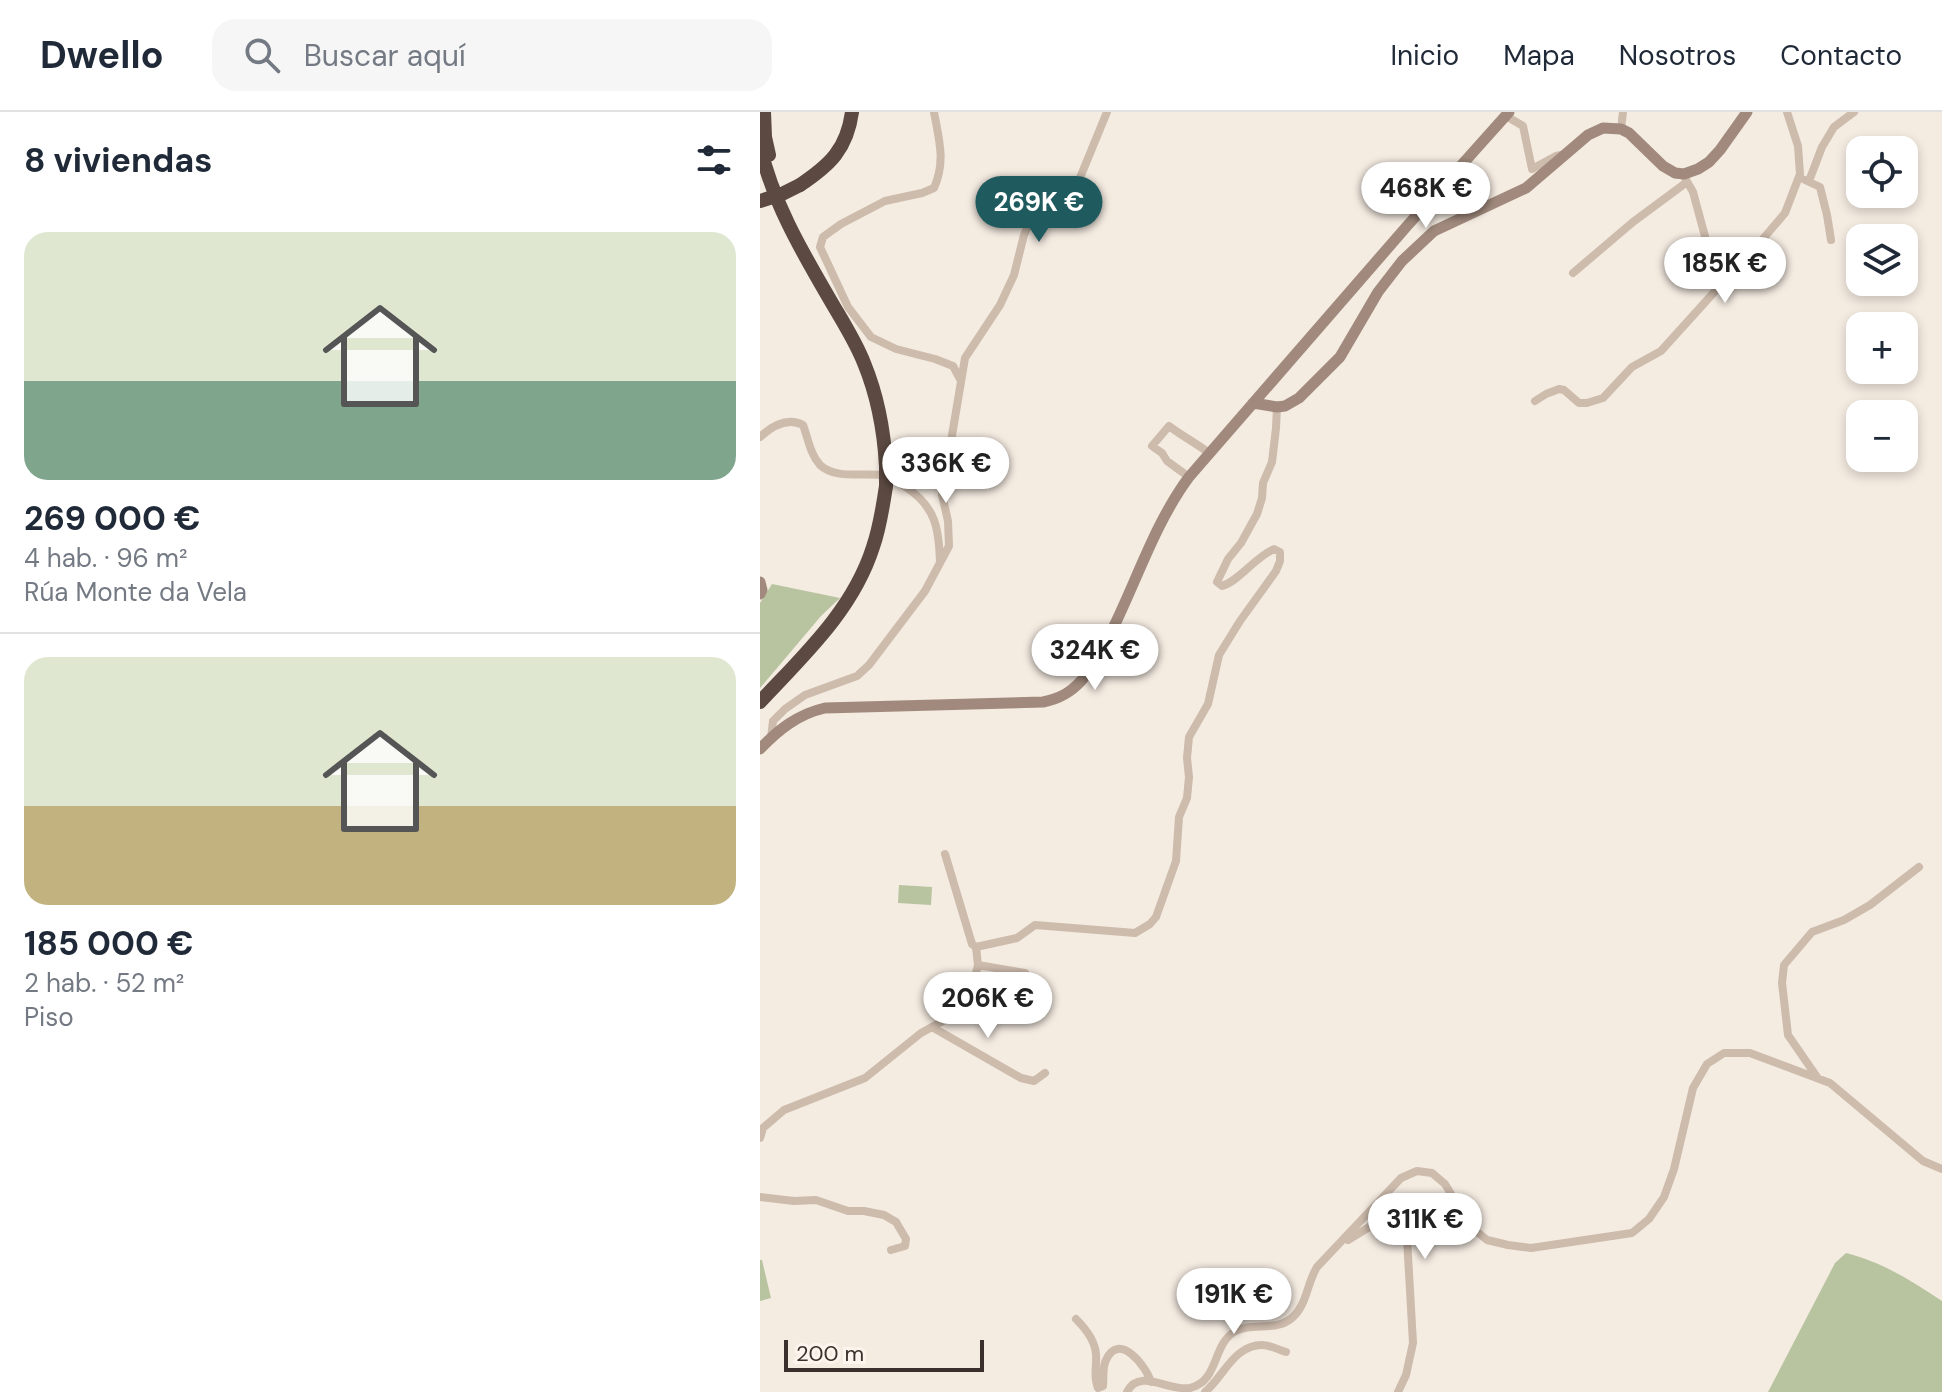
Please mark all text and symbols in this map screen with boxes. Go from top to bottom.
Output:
search box [212,19,772,91]
text: Dwello [40,30,164,80]
icon: search [240,33,284,77]
text: Buscar aquí [304,36,466,75]
text: Inicio [1390,37,1459,74]
text: Mapa [1503,37,1575,74]
text: Nosotros [1619,37,1736,74]
text: Contacto [1780,37,1902,74]
map controls [1846,136,1918,472]
button: locate [1846,136,1918,208]
text: 8 viviendas [24,138,212,183]
icon: filters [692,138,736,182]
pin: 468K € [1361,162,1491,230]
text: 468K € [1379,171,1473,205]
pin: 269K € [974,176,1104,244]
text: 269K € [993,185,1085,219]
button: layers [1846,224,1918,296]
pin: 185K € [1660,237,1790,305]
text: 185K € [1682,246,1768,280]
icon: home [308,284,452,428]
button: + [1846,312,1918,384]
button: − [1846,400,1918,472]
pin: 336K € [881,437,1011,505]
text: 336K € [900,446,992,480]
text: 269 000 € [24,496,201,541]
text: 4 hab. · 96 m² [24,541,188,575]
text: Rúa Monte da Vela [24,575,247,609]
pin: 324K € [1030,624,1160,692]
text: 324K € [1049,633,1141,667]
icon: home [308,709,452,853]
text: 185 000 € [24,921,194,966]
text: 2 hab. · 52 m² [24,966,184,1000]
pin: 206K € [923,972,1053,1040]
text: 206K € [941,981,1035,1015]
text: Piso [24,1000,74,1034]
pin: 311K € [1360,1193,1490,1261]
text: 311K € [1386,1202,1464,1236]
pin: 191K € [1169,1268,1299,1336]
text: 191K € [1195,1277,1273,1311]
scale bar [784,1336,984,1372]
text: 200 m [796,1339,864,1368]

